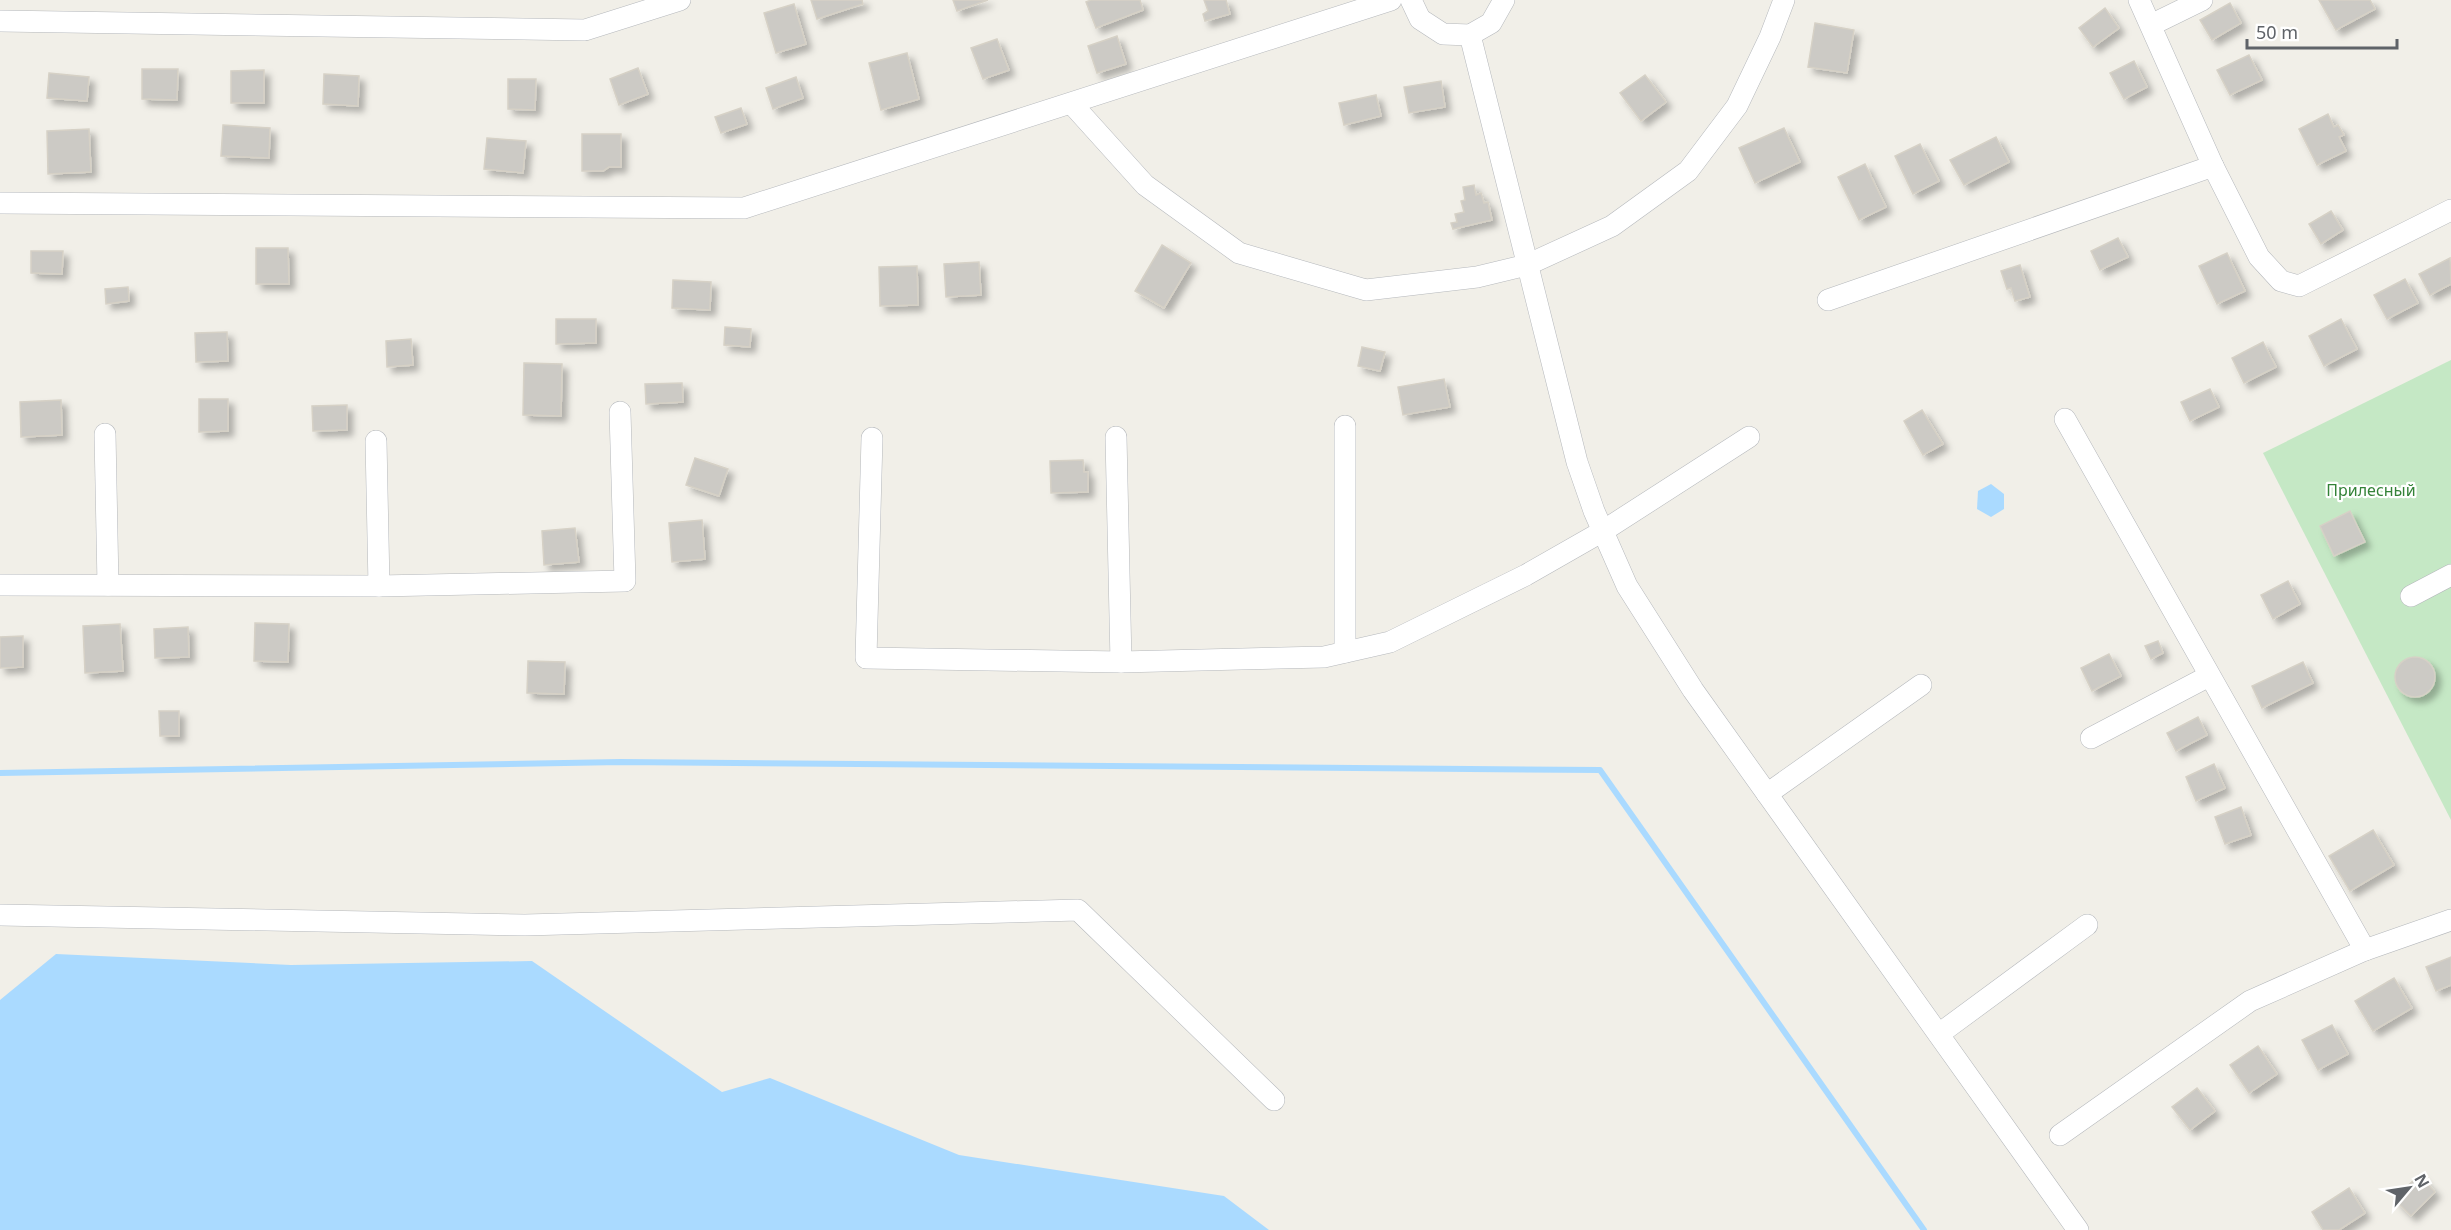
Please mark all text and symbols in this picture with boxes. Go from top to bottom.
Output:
scale bar [2247,12,2397,50]
text: 50 m [2256,20,2298,44]
park label: Прилесный [2326,479,2416,501]
north arrow [2379,1158,2439,1218]
text: N [2409,1170,2435,1192]

